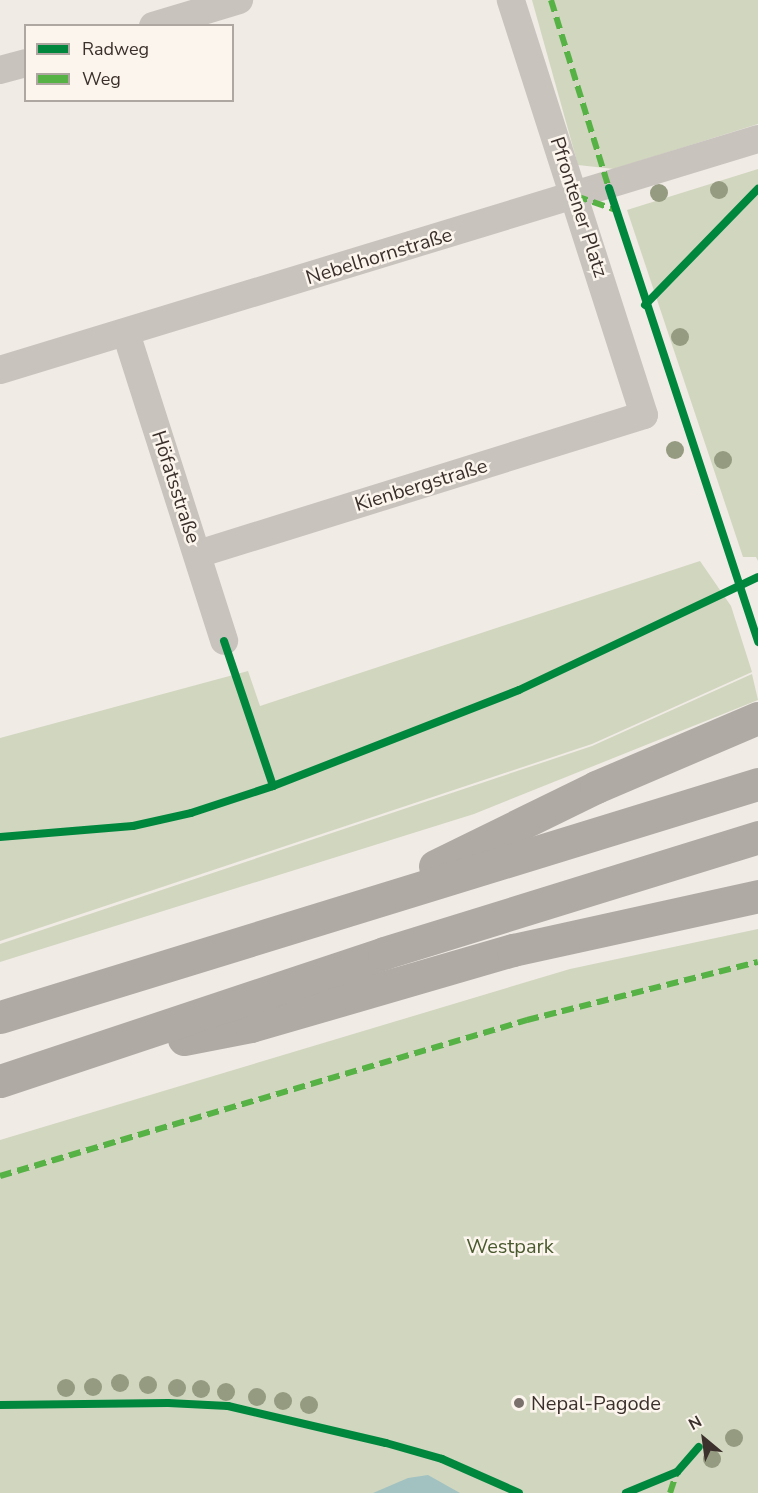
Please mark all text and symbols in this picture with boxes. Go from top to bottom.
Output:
legend [24,24,234,102]
text: Radweg [82,37,149,61]
text: Weg [82,67,121,91]
street label: Pfrontener Platz [545,134,613,280]
street label: Nebelhornstraße [303,222,455,290]
street label: Höfatsstraße [146,428,206,546]
street label: Kienbergstraße [352,453,490,517]
park label: Westpark [466,1234,554,1258]
place label: Nepal-Pagode [531,1391,661,1415]
marker: Nepal-Pagode [512,1396,526,1410]
north arrow [674,1409,734,1469]
text: N [685,1411,706,1436]

